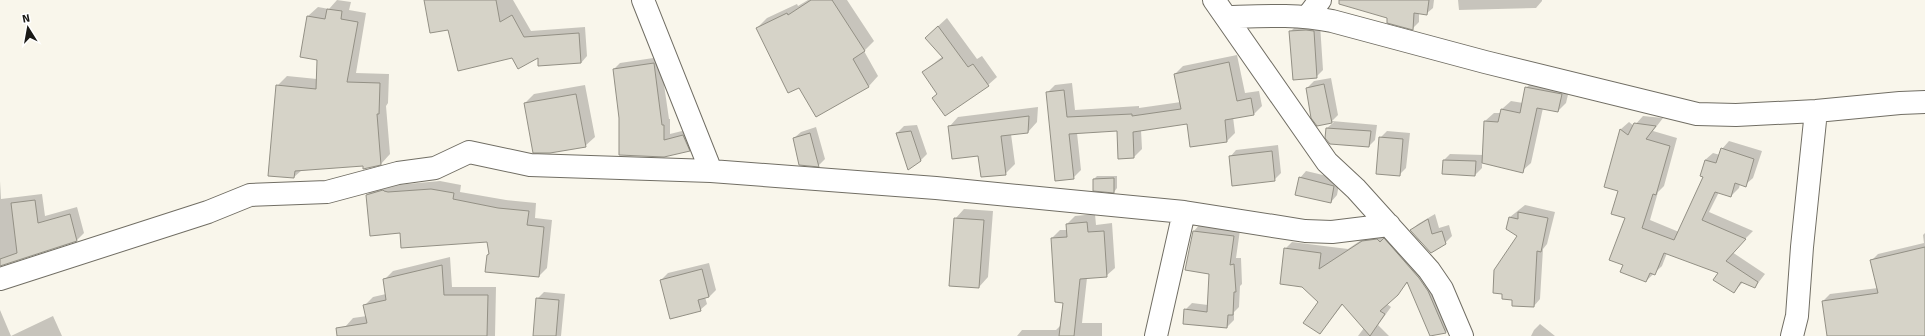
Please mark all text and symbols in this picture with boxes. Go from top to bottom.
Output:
north arrow [8,8,48,48]
text: N [21,12,31,26]

